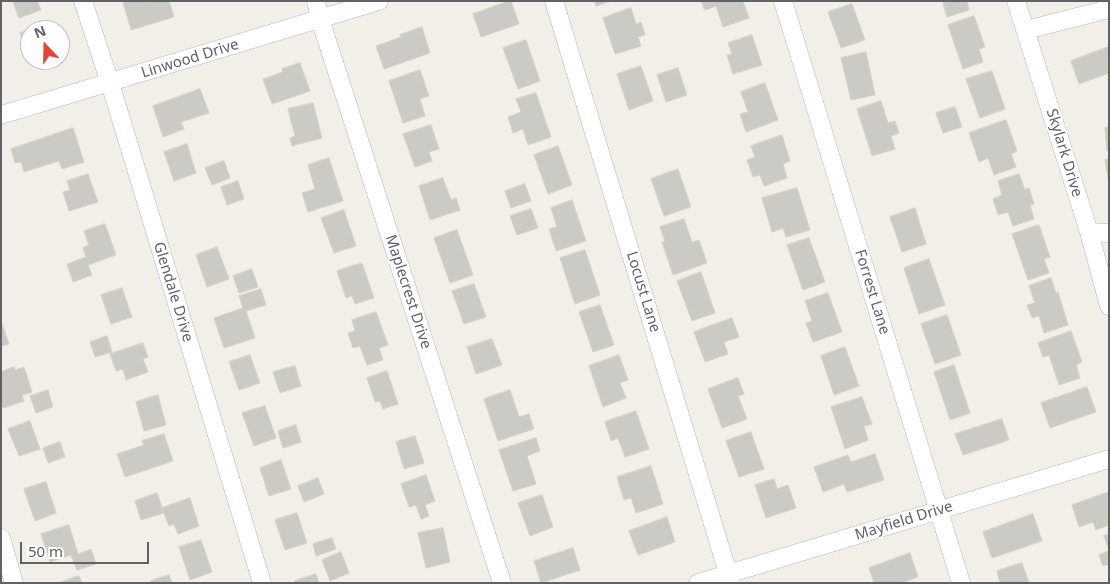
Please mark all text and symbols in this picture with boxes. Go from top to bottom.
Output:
north arrow [20,20,70,70]
text: N [31,21,49,42]
street label: Linwood Drive [139,36,241,82]
street label: Skylark Drive [1042,107,1086,199]
street label: Maplecrest Drive [381,233,435,351]
street label: Glendale Drive [149,240,197,344]
street label: Forrest Lane [851,247,893,337]
street label: Locust Lane [622,249,664,335]
street label: Mayfield Drive [853,498,955,544]
scale bar [22,532,151,564]
text: 50 m [28,541,63,561]

